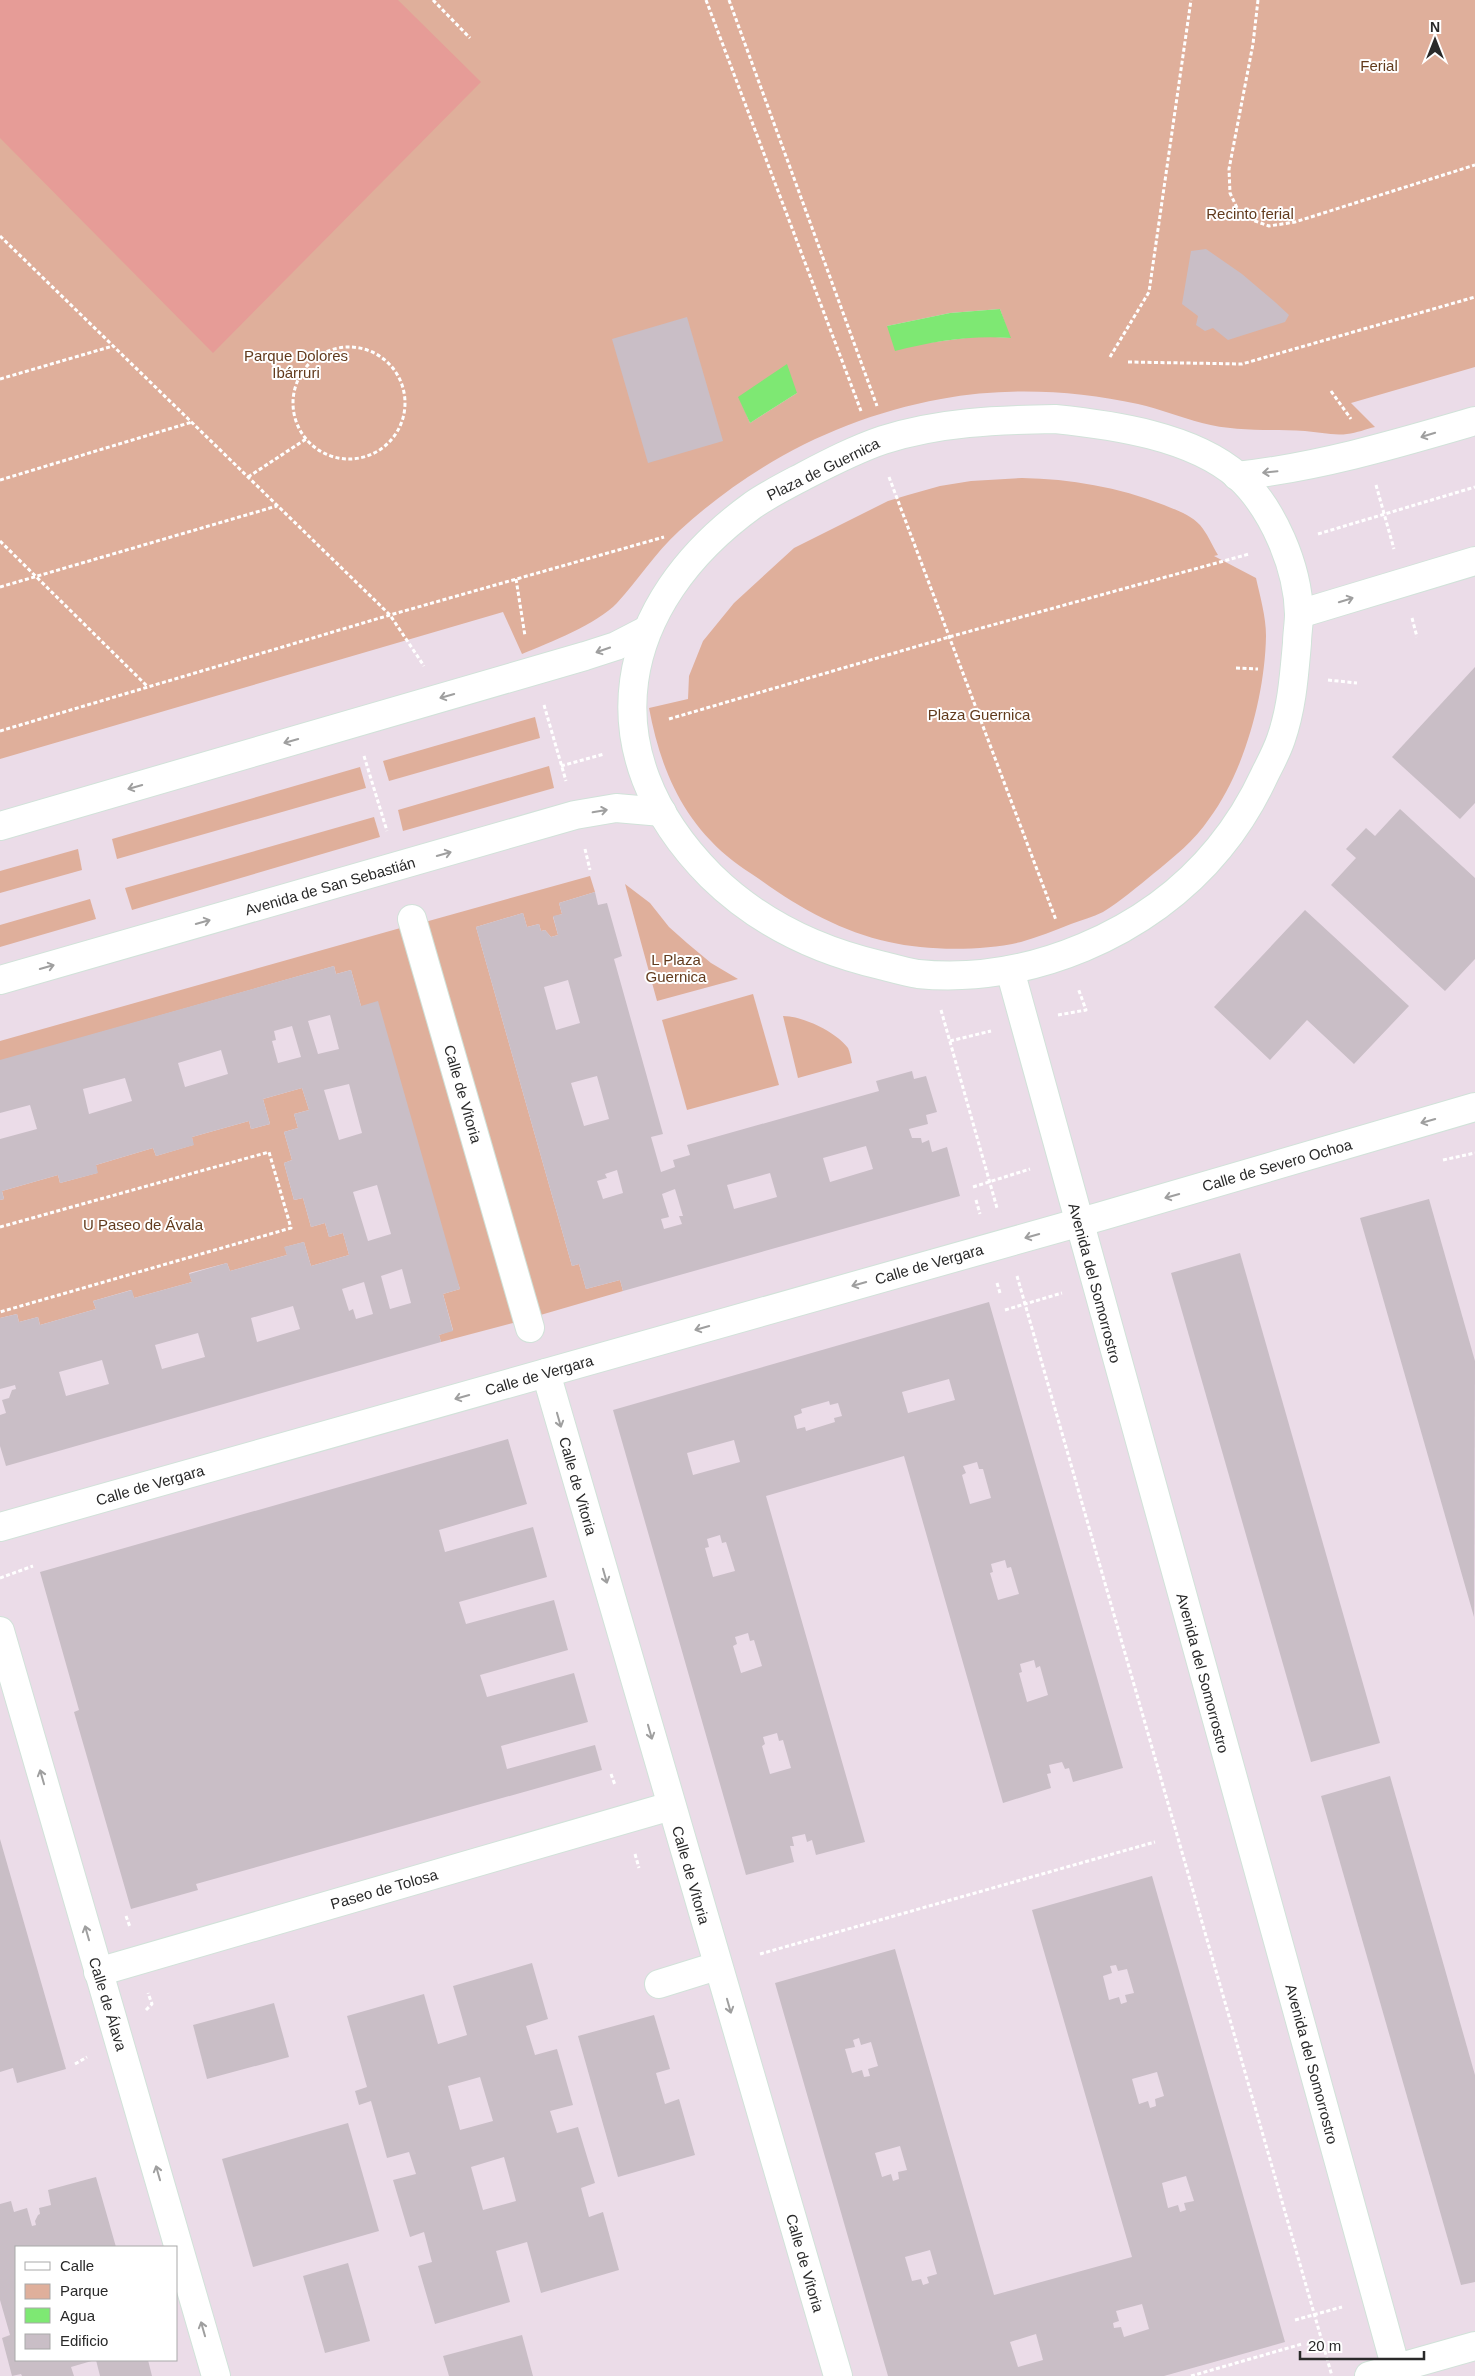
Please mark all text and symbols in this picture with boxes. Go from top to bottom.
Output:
north arrow [1410,15,1460,65]
text: N [1430,19,1440,35]
park label: Ferial [1360,57,1398,74]
park label: Recinto ferial [1206,205,1294,222]
park label: Parque Dolores Ibárruri [244,347,348,381]
one-way arrow [1421,430,1437,440]
street label: Plaza de Guernica [764,434,883,504]
one-way arrow [1263,467,1279,477]
one-way arrow [1337,594,1353,604]
one-way arrow [595,646,611,655]
one-way arrow [439,692,455,702]
park label: Plaza Guernica [928,706,1031,723]
one-way arrow [283,737,299,747]
one-way arrow [127,782,143,792]
one-way arrow [592,805,608,815]
one-way arrow [435,848,451,858]
street label: Avenida de San Sebastián [243,853,417,919]
one-way arrow [195,917,211,926]
park label: L Plaza Guernica [646,951,707,985]
one-way arrow [38,961,54,971]
street label: Calle de Vitoria [441,1043,485,1146]
one-way arrow [1421,1116,1437,1126]
street label: Calle de Severo Ochoa [1200,1135,1355,1195]
one-way arrow [1164,1191,1180,1201]
street label: Avenida del Somorrostro [1065,1201,1125,1365]
park label: U Paseo de Ávala [83,1216,204,1233]
one-way arrow [1024,1231,1040,1241]
street label: Calle de Vergara [873,1240,986,1288]
one-way arrow [851,1280,867,1289]
one-way arrow [695,1324,711,1334]
street label: Calle de Vergara [483,1351,596,1399]
one-way arrow [454,1393,470,1402]
one-way arrow [555,1411,565,1427]
street label: Calle de Vitoria [556,1435,600,1538]
street label: Calle de Vergara [94,1461,207,1509]
one-way arrow [600,1567,610,1583]
street label: Avenida del Somorrostro [1173,1591,1233,1755]
one-way arrow [645,1723,655,1739]
one-way arrow [36,1770,46,1786]
street label: Calle de Vitoria [669,1824,713,1927]
street label: Paseo de Tolosa [328,1865,440,1912]
one-way arrow [81,1926,91,1942]
street label: Calle de Álava [86,1955,130,2053]
street label: Avenida del Somorrostro [1282,1982,1342,2146]
one-way arrow [725,1997,734,2013]
one-way arrow [153,2165,163,2181]
street label: Calle de Vitoria [783,2212,827,2315]
legend [15,2246,178,2361]
text: Calle [60,2257,94,2274]
text: Parque [60,2282,108,2299]
text: Agua [60,2307,96,2324]
one-way arrow [198,2322,207,2338]
scale bar [1300,2328,1424,2360]
text: Edificio [60,2332,108,2349]
text: 20 m [1308,2337,1341,2354]

